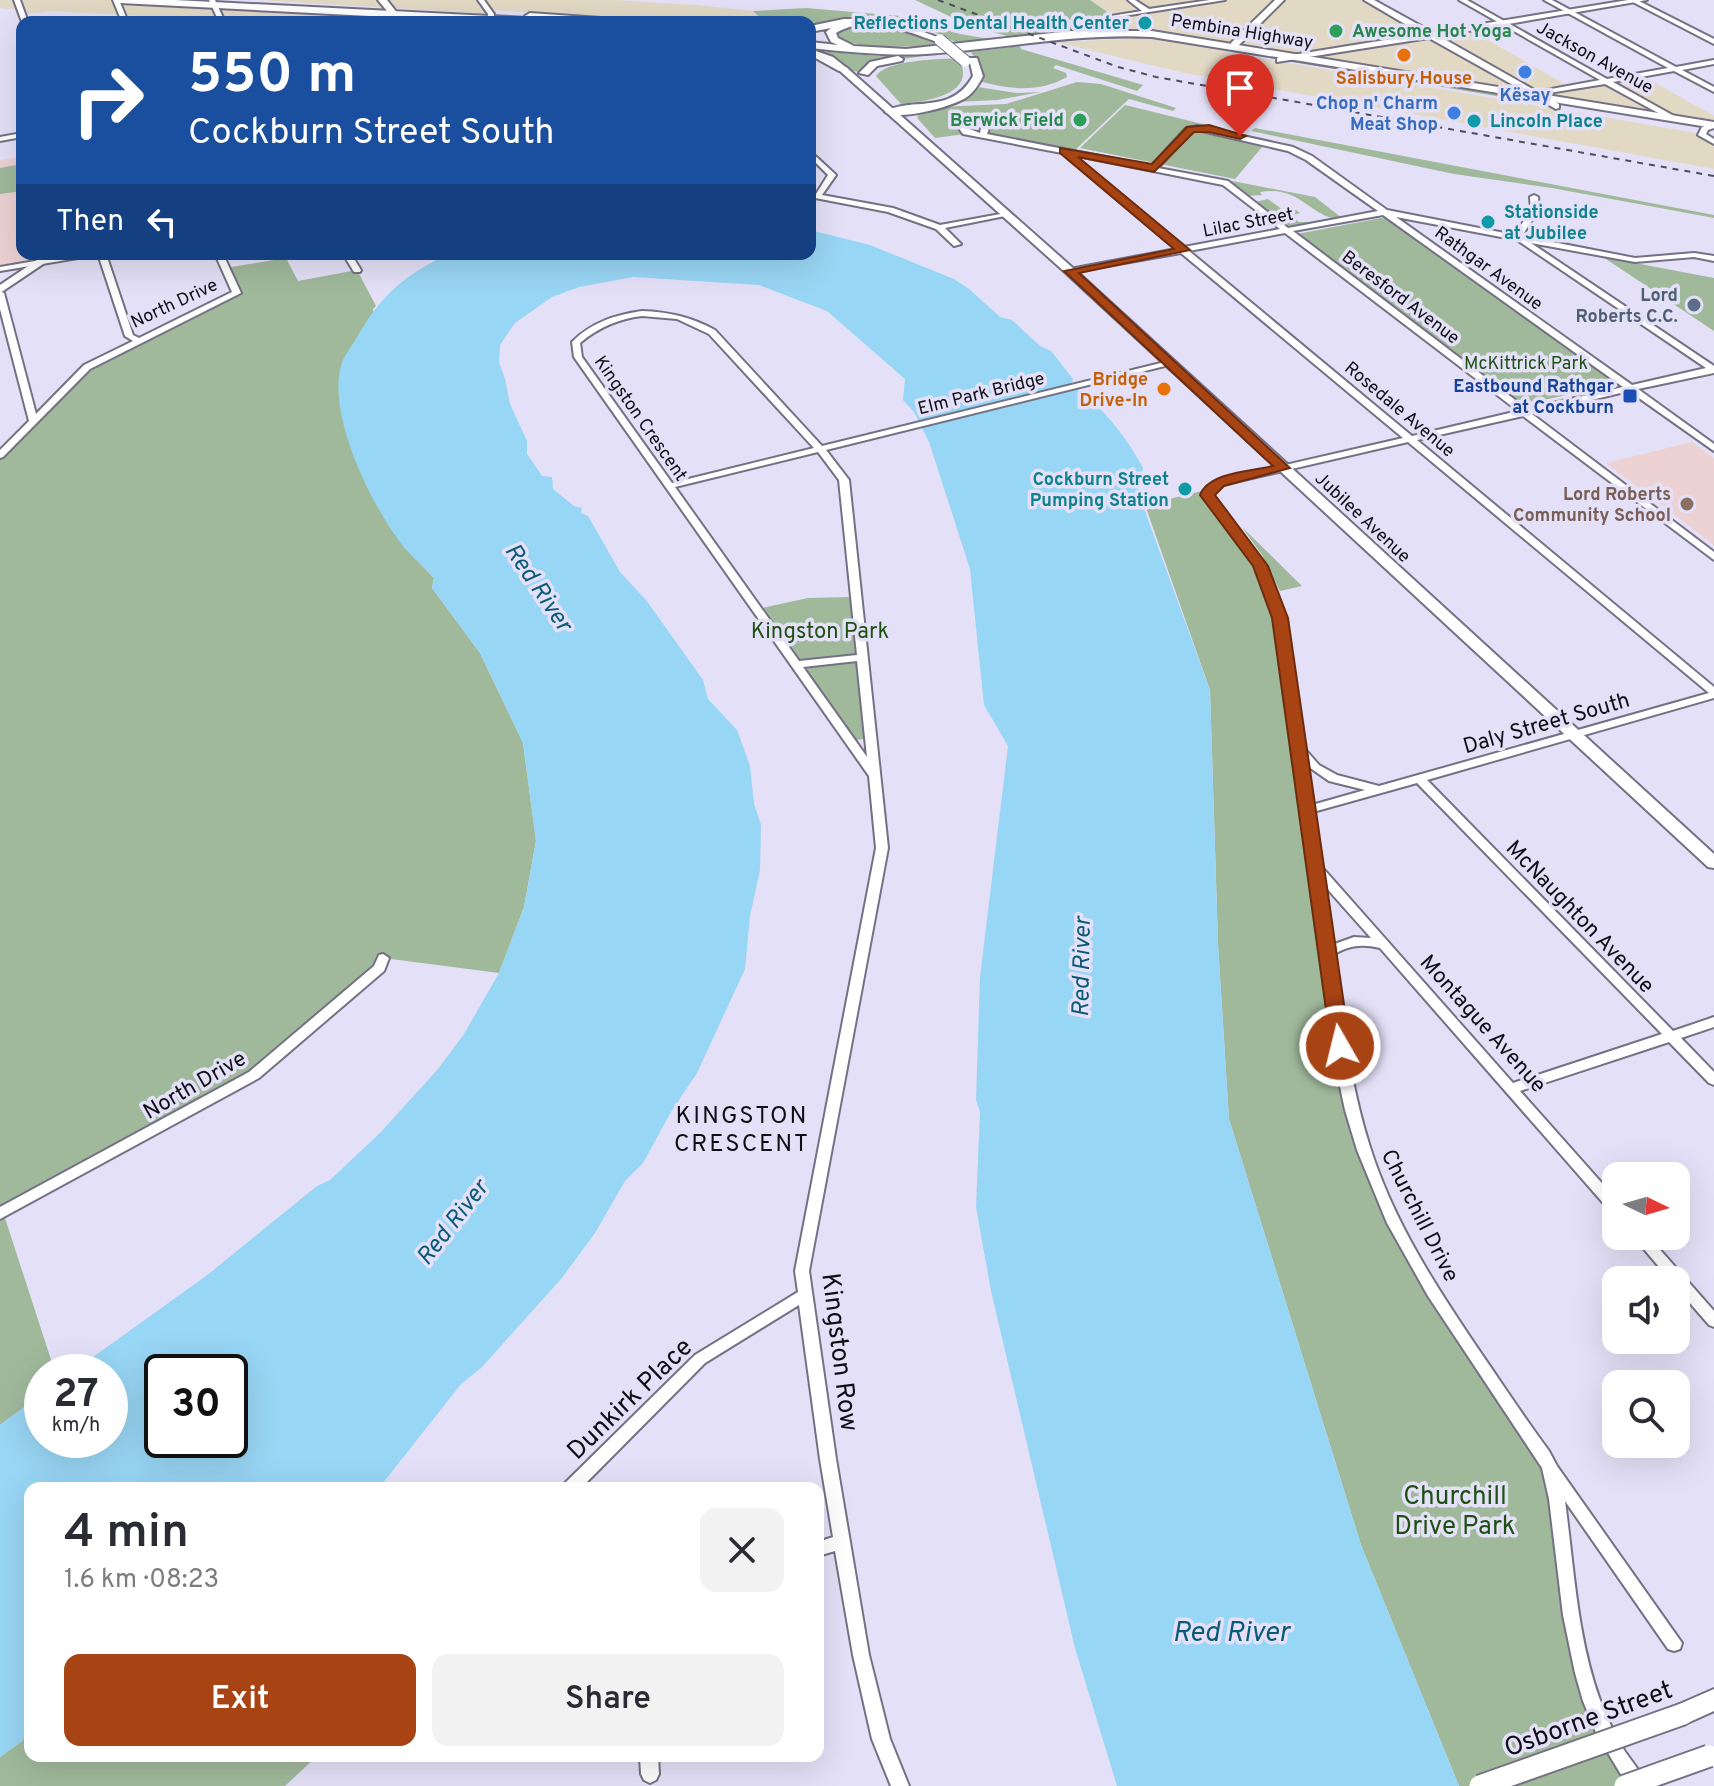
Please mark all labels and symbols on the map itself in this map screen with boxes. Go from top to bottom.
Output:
street label: Pembina Highway [1169,10,1315,55]
place label: Reflections Dental Health Center [854,13,1129,36]
marker: Reflections Dental Health Center [1136,14,1154,32]
street label: Jackson Avenue [1532,17,1657,100]
place label: Awesome Hot Yoga [1352,21,1512,44]
marker: Awesome Hot Yoga [1327,22,1345,40]
marker: Salisbury House [1395,46,1413,64]
pin [1206,54,1274,136]
marker: Kësay [1516,63,1534,81]
place label: Salisbury House [1336,68,1472,91]
place label: Kësay [1499,85,1551,108]
place label: Chop n' Charm Meat Shop [1316,93,1438,137]
marker: Chop n' Charm Meat Shop [1445,104,1463,122]
place label: Berwick Field [950,110,1064,133]
marker: Berwick Field [1071,111,1089,129]
place label: Lincoln Place [1490,111,1603,134]
marker: Lincoln Place [1465,112,1483,130]
place label: Stationside at Jubilee [1504,202,1598,246]
street label: Lilac Street [1201,203,1296,244]
marker: Stationside at Jubilee [1479,213,1497,231]
street label: Rathgar Avenue [1429,222,1547,316]
street label: Beresford Avenue [1336,246,1464,350]
street label: North Drive [127,274,222,335]
place label: Lord Roberts C.C. [1576,285,1678,329]
marker: Lord Roberts C.C. [1685,296,1703,314]
street label: Kingston Crescent [588,352,692,486]
park label: McKittrick Park [1464,353,1588,376]
street label: Rosedale Avenue [1339,357,1459,463]
street label: Elm Park Bridge [916,368,1047,421]
place label: Bridge Drive-In [1079,369,1148,413]
place label: Eastbound Rathgar at Cockburn [1453,376,1614,420]
marker: Bridge Drive-In [1155,380,1173,398]
marker: Eastbound Rathgar at Cockburn [1621,387,1639,405]
street label: Jubilee Avenue [1309,468,1415,568]
place label: Cockburn Street Pumping Station [1030,469,1169,513]
marker: Cockburn Street Pumping Station [1176,480,1194,498]
place label: Lord Roberts Community School [1513,484,1671,528]
marker: Lord Roberts Community School [1678,495,1696,513]
water label: Red River [497,538,579,640]
park label: Kingston Park [751,619,889,646]
street label: Daly Street South [1460,688,1633,761]
street label: McNaughton Avenue [1499,836,1659,1000]
water label: Red River [1067,915,1099,1017]
street label: Montague Avenue [1413,950,1551,1099]
position arrow [1298,1004,1382,1088]
street label: North Drive [139,1046,251,1126]
district label: KINGSTON CRESCENT [674,1102,810,1160]
street label: Churchill Drive [1374,1145,1464,1287]
north arrow [1602,1162,1690,1250]
water label: Red River [411,1173,497,1272]
street label: Kingston Row [812,1271,865,1433]
street label: Dunkirk Place [561,1332,700,1468]
speed limit sign: 30 [144,1354,248,1458]
park label: Churchill Drive Park [1394,1481,1516,1544]
water label: Red River [1173,1616,1292,1652]
street label: Osborne Street [1500,1675,1677,1766]

